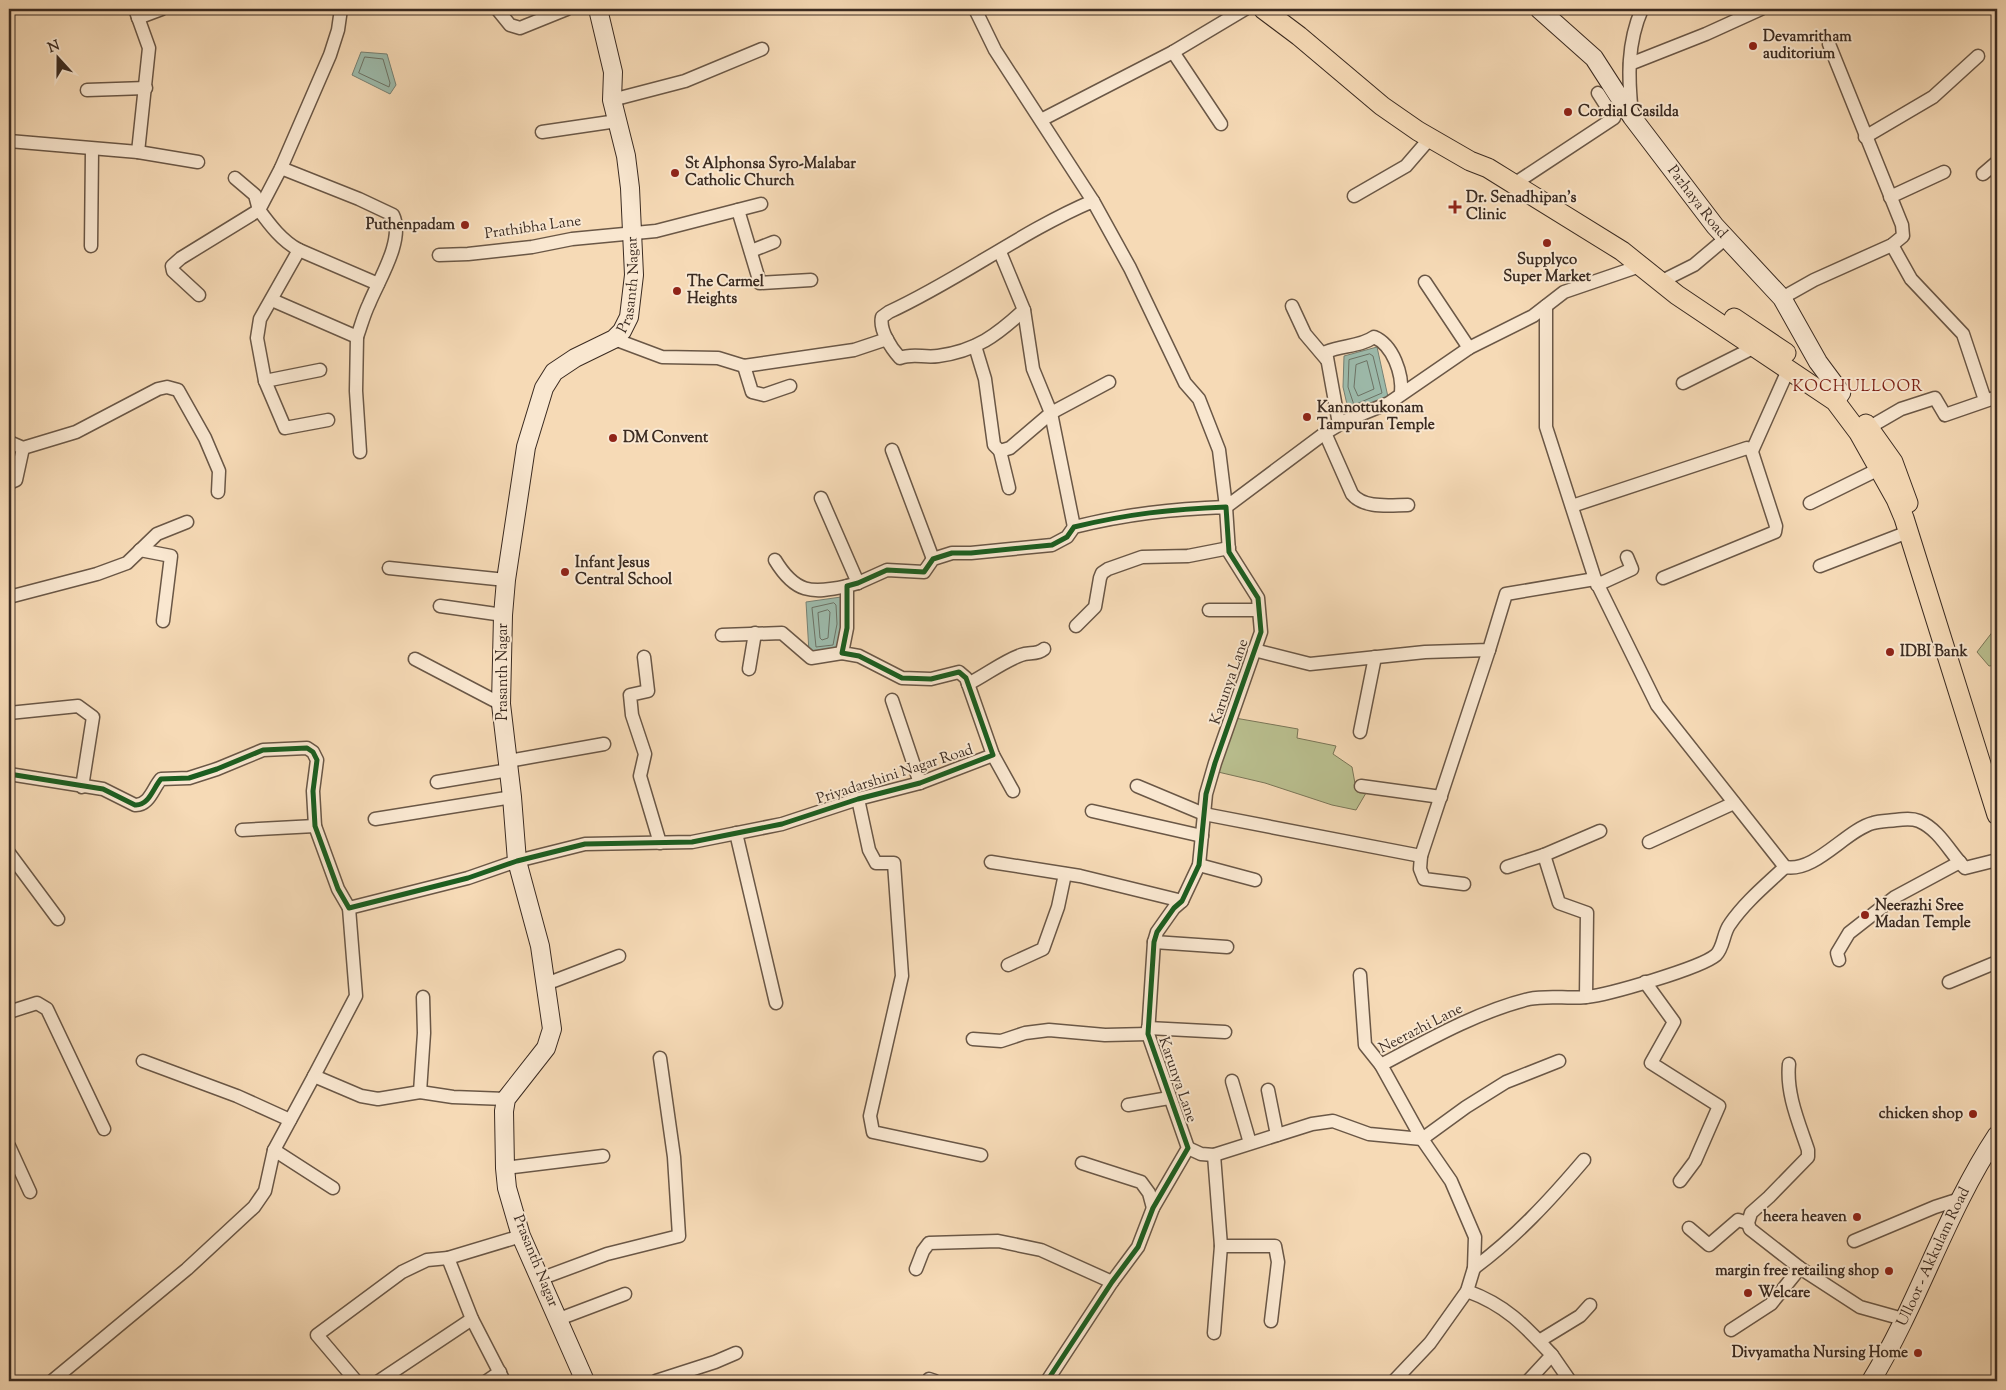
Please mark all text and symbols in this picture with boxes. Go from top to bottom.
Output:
place label: Devamritham auditorium [1763,27,1852,65]
north arrow [32,32,82,82]
text: N [45,36,63,59]
marker: Devamritham auditorium [1747,40,1759,52]
place label: Cordial Casilda [1578,102,1679,123]
marker: Cordial Casilda [1562,106,1574,118]
place label: St Alphonsa Syro-Malabar Catholic Church [685,154,856,192]
street label: Pazhaya Road [1662,161,1733,244]
marker: St Alphonsa Syro-Malabar Catholic Church [669,167,681,179]
place label: Dr. Senadhipan's Clinic [1466,188,1576,226]
marker: Dr. Senadhipan's Clinic [1448,200,1462,214]
street label: Prathibha Lane [483,211,583,245]
place label: Puthenpadam [366,215,456,236]
marker: Puthenpadam [459,219,471,231]
street label: Prasanth Nagar [612,236,644,337]
marker: Supplyco Super Market [1541,237,1553,249]
place label: Supplyco Super Market [1503,250,1592,288]
place label: The Carmel Heights [687,272,765,310]
marker: The Carmel Heights [671,285,683,297]
district label: KOCHULLOOR [1792,376,1924,399]
place label: Kannottukonam Tampuran Temple [1317,398,1435,436]
marker: Kannottukonam Tampuran Temple [1301,411,1313,423]
place label: DM Convent [623,428,709,449]
marker: DM Convent [607,432,619,444]
place label: Infant Jesus Central School [575,553,673,591]
marker: Infant Jesus Central School [559,566,571,578]
street label: Prasanth Nagar [493,623,514,721]
street label: Karunya Lane [1206,636,1254,728]
place label: IDBI Bank [1900,642,1969,663]
marker: IDBI Bank [1884,646,1896,658]
street label: Priyadarshini Nagar Road [814,740,976,810]
place label: Neerazhi Sree Madan Temple [1875,896,1971,934]
marker: Neerazhi Sree Madan Temple [1859,909,1871,921]
street label: Neerazhi Lane [1375,999,1467,1059]
street label: Karunya Lane [1153,1034,1201,1126]
place label: chicken shop [1879,1104,1964,1125]
marker: chicken shop [1967,1108,1979,1120]
street label: Ulloor - Akkulam Road [1892,1183,1975,1330]
place label: heera heaven [1763,1207,1847,1228]
marker: heera heaven [1851,1211,1863,1223]
street label: Prasanth Nagar [507,1212,563,1311]
place label: margin free retailing shop [1715,1261,1880,1282]
marker: margin free retailing shop [1883,1265,1895,1277]
place label: Welcare [1758,1283,1810,1304]
marker: Welcare [1742,1287,1754,1299]
place label: Divyamatha Nursing Home [1732,1343,1908,1364]
marker: Divyamatha Nursing Home [1912,1347,1924,1359]

